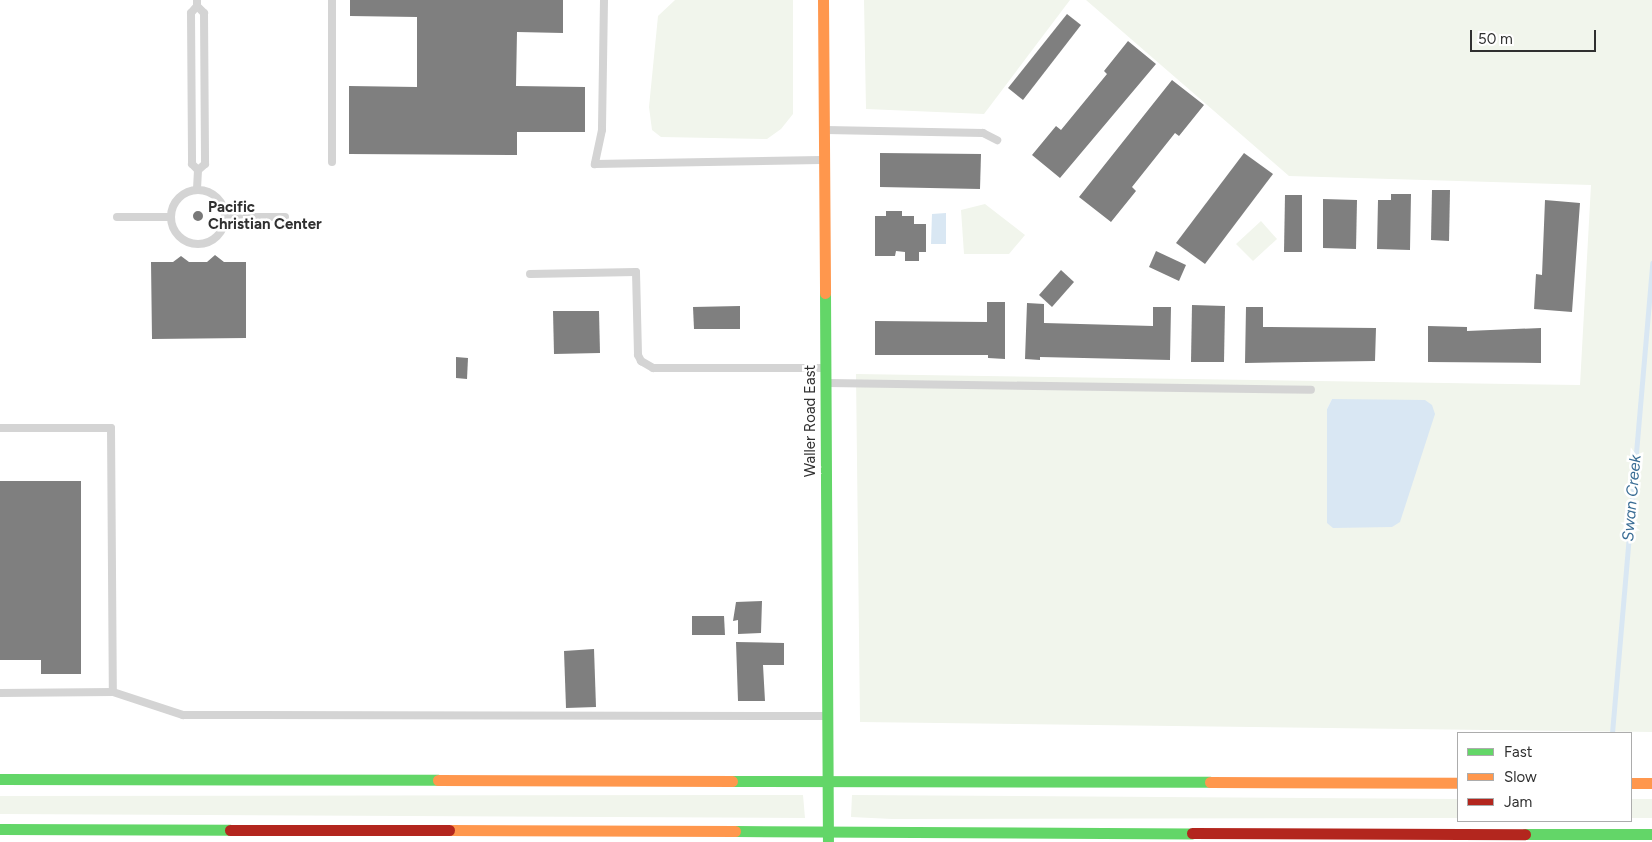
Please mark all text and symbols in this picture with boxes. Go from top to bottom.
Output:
scale bar [1472,20,1598,52]
text: 50 m [1478,30,1513,48]
place label: Pacific Christian Center [208,198,322,233]
marker: Pacific Christian Center [192,210,204,222]
street label: Waller Road East [802,365,820,477]
water label: Swan Creek [1619,454,1645,542]
legend [1457,732,1632,822]
text: Fast [1504,743,1532,761]
text: Slow [1504,768,1537,786]
text: Jam [1504,793,1532,811]

